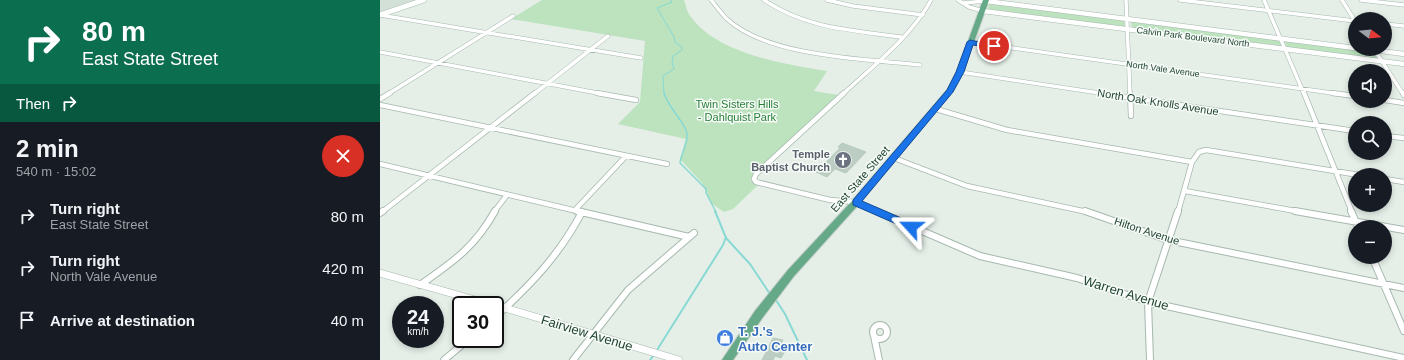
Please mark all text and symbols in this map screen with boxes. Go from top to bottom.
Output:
north arrow [1348,12,1392,56]
map controls [1348,12,1392,264]
icon: right [16,16,68,68]
text: 80 m [82,16,146,47]
street label: Calvin Park Boulevard North [1136,25,1250,49]
pin [977,29,1011,63]
icon: arrive [983,35,1005,57]
text: East State Street [82,49,218,69]
street label: North Vale Avenue [1126,59,1200,79]
button: sound [1348,64,1392,108]
street label: North Oak Knolls Avenue [1096,86,1220,118]
icon: right [58,92,80,114]
text: Then [16,95,50,112]
park label: Twin Sisters Hills - Dahlquist Park [695,98,779,123]
button: search [1348,116,1392,160]
text: 2 min [16,135,79,162]
button: close [322,135,364,177]
street label: East State Street [828,144,892,214]
place label: Temple Baptist Church [751,148,830,173]
church icon: Temple Baptist Church [833,150,853,170]
text: 540 m · 15:02 [16,164,96,179]
button: + [1348,168,1392,212]
text: Turn right [50,200,120,217]
icon: right [16,205,38,227]
position arrow [890,206,932,248]
text: 80 m [331,208,364,225]
street label: Hilton Avenue [1113,215,1181,247]
text: East State Street [50,217,148,232]
button: − [1348,220,1392,264]
text: Turn right [50,252,120,269]
icon: right [16,257,38,279]
text: 420 m [322,260,364,277]
text: North Vale Avenue [50,269,157,284]
street label: Warren Avenue [1081,273,1171,313]
speed limit sign: 30 [452,296,504,348]
text: 24 [407,306,429,328]
icon: arrive [16,309,38,331]
text: Arrive at destination [50,312,195,329]
text: 40 m [331,312,364,329]
street label: Fairview Avenue [539,312,635,354]
place label: T. J.'s Auto Center [738,324,812,354]
text: km/h [407,326,429,337]
shop icon: T. J.'s Auto Center [715,328,735,348]

